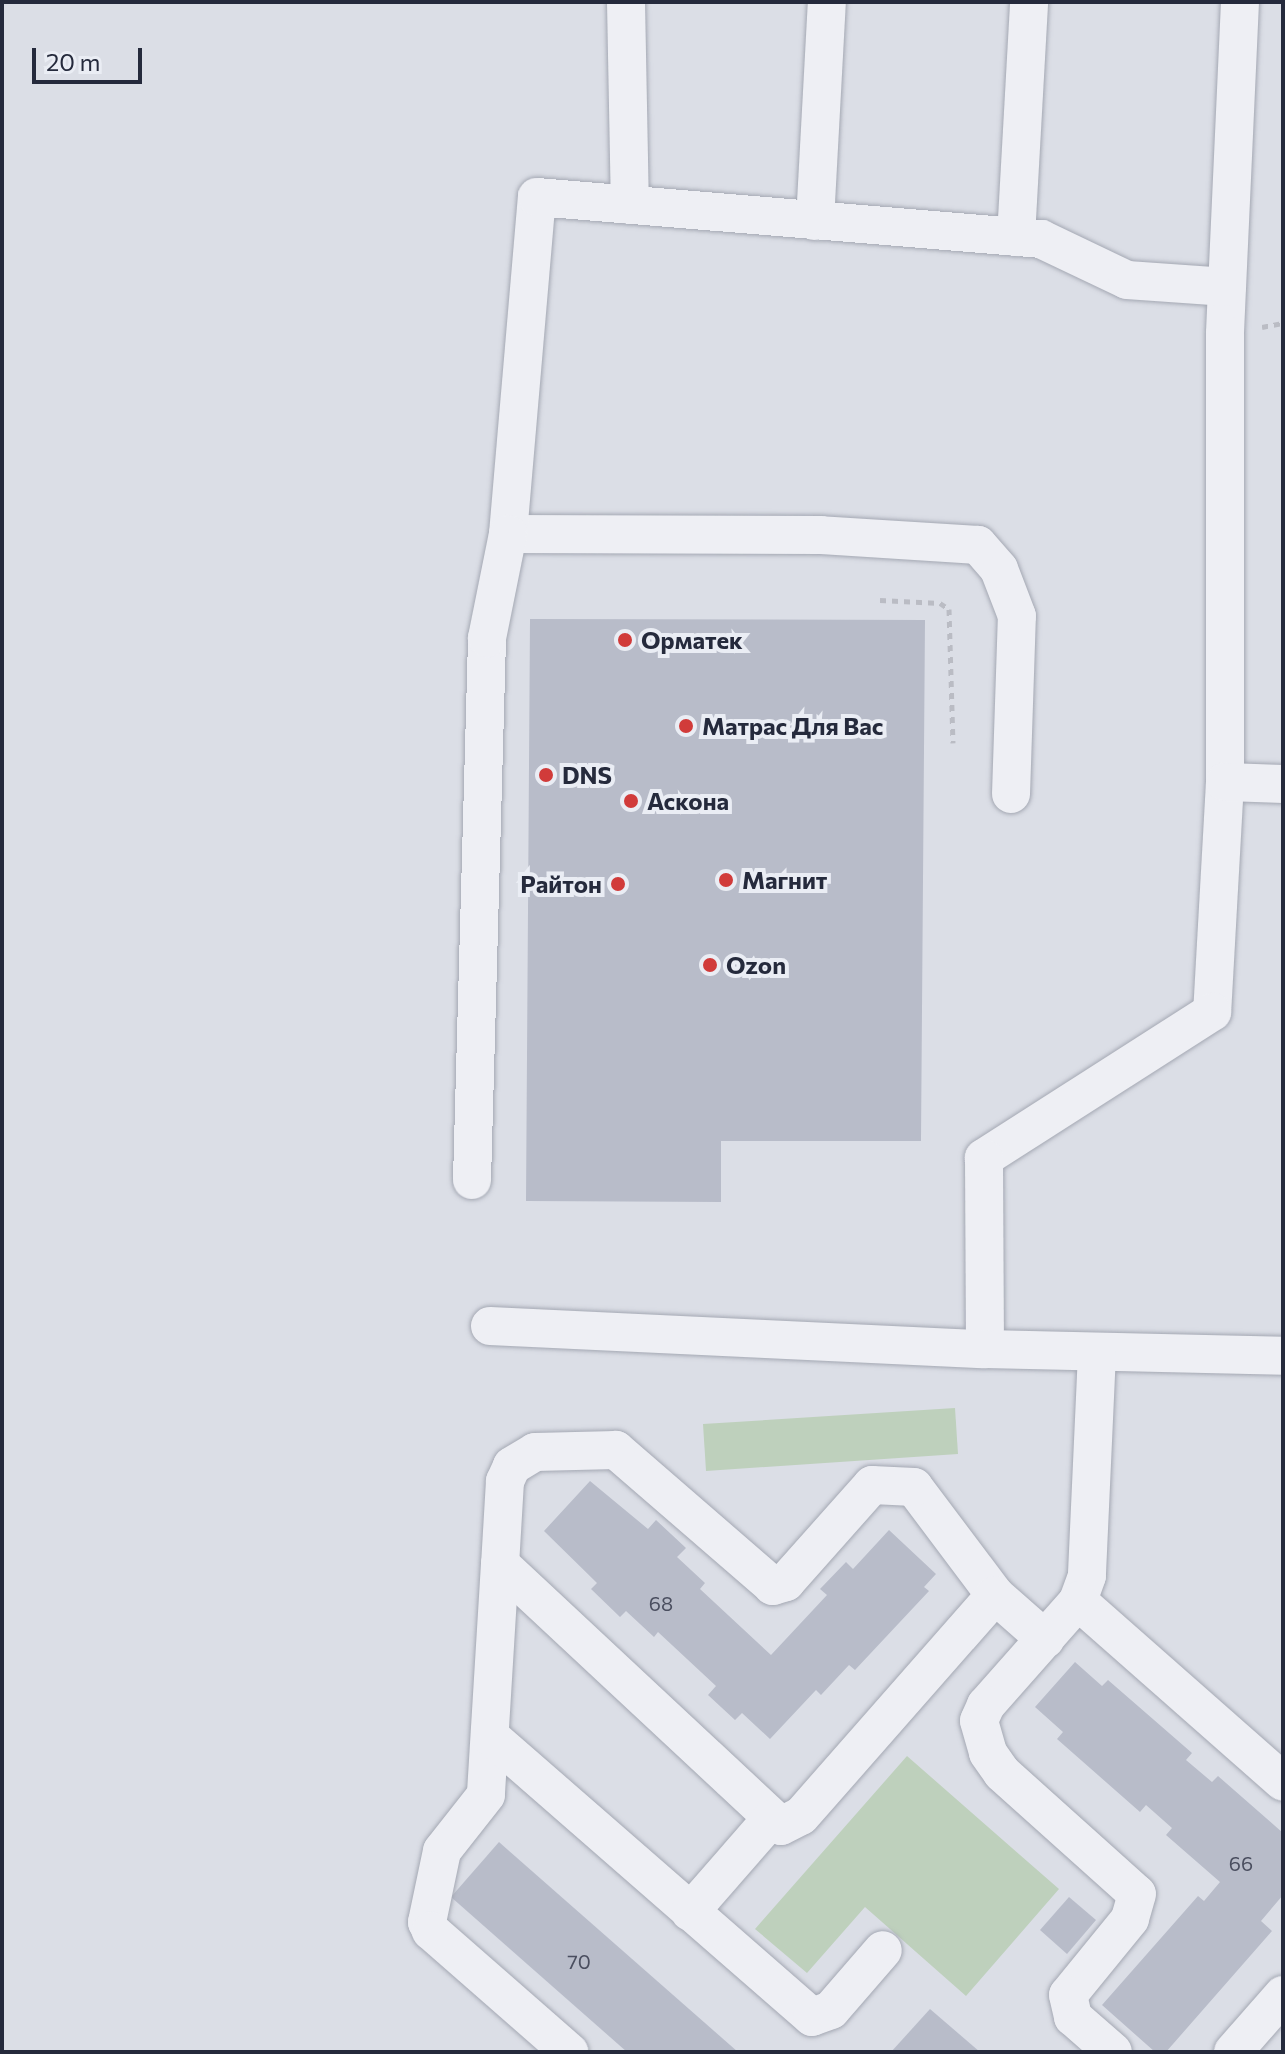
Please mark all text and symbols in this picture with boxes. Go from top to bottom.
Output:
scale bar [36,32,146,82]
text: 20 m [46,47,100,76]
place label: Орматек [641,626,743,654]
marker: Орматек [616,631,634,649]
place label: Матрас Для Вас [702,712,883,740]
marker: Матрас Для Вас [677,717,695,735]
place label: DNS [562,761,612,789]
marker: DNS [537,766,555,784]
place label: Аскона [647,787,729,815]
marker: Аскона [622,792,640,810]
place label: Магнит [742,866,827,894]
place label: Райтон [520,870,602,898]
marker: Магнит [717,871,735,889]
marker: Райтон [609,875,627,893]
place label: Ozon [726,951,786,979]
marker: Ozon [701,956,719,974]
house number: 68 [649,1591,673,1615]
house number: 66 [1229,1851,1253,1875]
house number: 70 [567,1949,591,1973]

